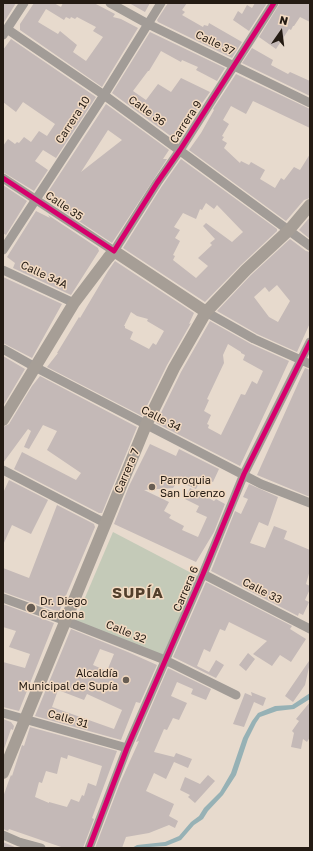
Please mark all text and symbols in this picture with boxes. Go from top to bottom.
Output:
north arrow [261,12,301,52]
text: N [278,13,290,27]
street label: Calle 37 [193,28,237,58]
street label: Calle 36 [126,93,168,129]
street label: Carrera 10 [53,94,93,146]
street label: Carrera 9 [167,98,205,146]
street label: Calle 35 [43,189,85,223]
street label: Calle 34A [18,258,70,292]
street label: Calle 34 [139,403,183,435]
street label: Carrera 7 [112,447,142,495]
place label: Parroquia San Lorenzo [160,474,225,500]
marker: Parroquia San Lorenzo [147,482,157,492]
street label: Carrera 6 [170,564,202,614]
street label: Calle 33 [240,575,284,607]
district label: SUPÍA [112,584,164,602]
place label: Dr. Diego Cardona [40,595,87,621]
marker: Dr. Diego Cardona [25,602,37,614]
street label: Calle 32 [104,618,148,646]
place label: Alcaldía Municipal de Supía [18,667,118,693]
marker: Alcaldía Municipal de Supía [121,675,131,685]
street label: Calle 31 [46,707,90,731]

